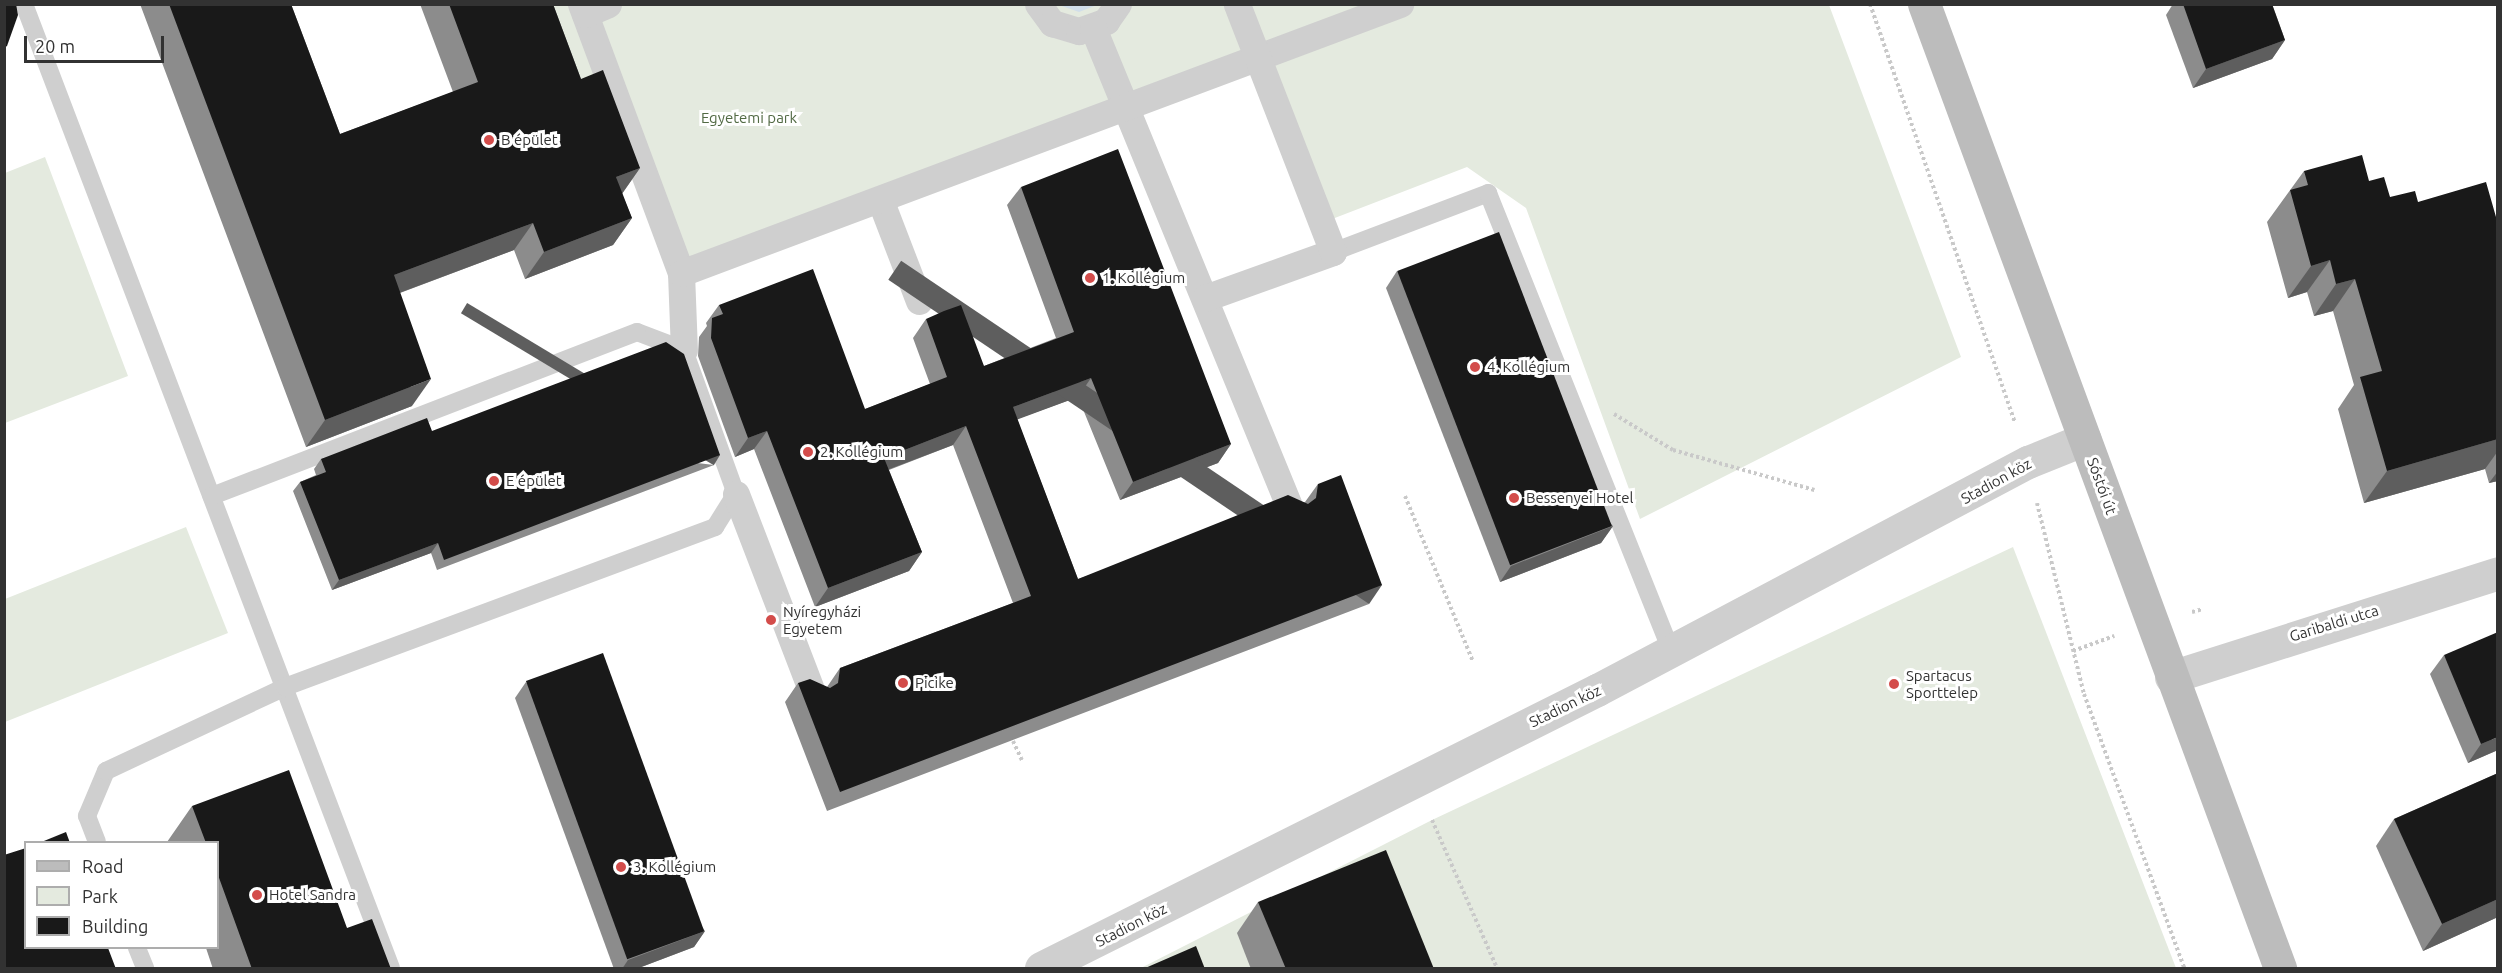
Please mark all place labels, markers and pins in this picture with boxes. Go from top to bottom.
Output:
place label: B épület [501,131,558,149]
marker: B épület [482,133,496,147]
place label: 1. Kollégium [1102,269,1185,287]
marker: 1. Kollégium [1083,271,1097,285]
place label: 4. Kollégium [1487,358,1570,376]
marker: 4. Kollégium [1468,360,1482,374]
place label: 2. Kollégium [820,443,903,461]
marker: 2. Kollégium [801,445,815,459]
place label: E épület [506,472,562,490]
marker: E épület [487,474,501,488]
place label: Bessenyei Hotel [1526,489,1633,507]
marker: Bessenyei Hotel [1507,491,1521,505]
place label: Nyíregyházi Egyetem [783,602,861,637]
marker: Nyíregyházi Egyetem [764,613,778,627]
place label: Spartacus Sporttelep [1906,666,1978,701]
place label: Picike [915,674,954,692]
marker: Picike [896,676,910,690]
marker: Spartacus Sporttelep [1887,677,1901,691]
place label: 3. Kollégium [633,858,716,876]
marker: 3. Kollégium [614,860,628,874]
place label: Hotel Sandra [269,886,356,904]
marker: Hotel Sandra [250,888,264,902]

